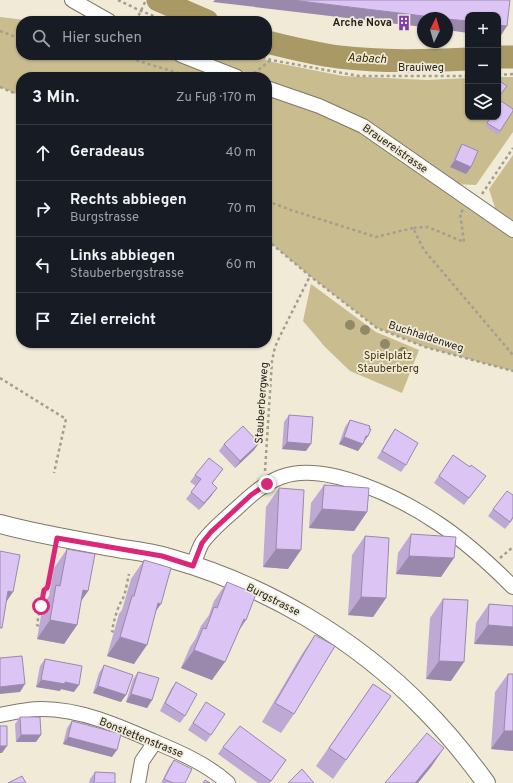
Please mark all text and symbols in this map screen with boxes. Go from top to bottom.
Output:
north arrow [417,12,453,48]
map controls [465,12,501,120]
button: + [465,12,501,48]
building icon: Arche Nova [395,14,413,32]
search box [16,16,272,60]
place label: Arche Nova [332,16,392,30]
icon: search [30,27,52,49]
text: Hier suchen [62,29,142,48]
button: − [465,48,501,84]
water label: Aabach [347,50,387,68]
street label: Brauiweg [398,61,444,75]
button: layers [465,84,501,120]
text: 3 Min. [32,87,79,109]
text: Zu Fuß · 170 m [176,90,256,106]
street label: Brauereistrasse [360,121,430,177]
icon: ahead [32,142,54,164]
text: Geradeaus [70,143,145,162]
text: 40 m [226,145,256,161]
text: Rechts abbiegen [70,191,187,210]
icon: right [32,198,54,220]
text: 70 m [227,201,256,217]
text: Burgstrasse [70,210,139,226]
text: Links abbiegen [70,247,175,266]
icon: left [32,254,54,276]
text: 60 m [226,257,256,273]
text: Stauberbergstrasse [70,266,184,282]
icon: arrive [32,310,54,332]
text: Ziel erreicht [70,311,156,330]
street label: Buchhaldenweg [387,318,465,356]
park label: Spielplatz Stauberberg [357,349,419,376]
street label: Stauberbergweg [252,362,272,444]
route end [258,475,276,493]
street label: Burgstrasse [244,581,302,620]
route start [32,597,50,615]
street label: Bonstettenstrasse [97,715,185,761]

